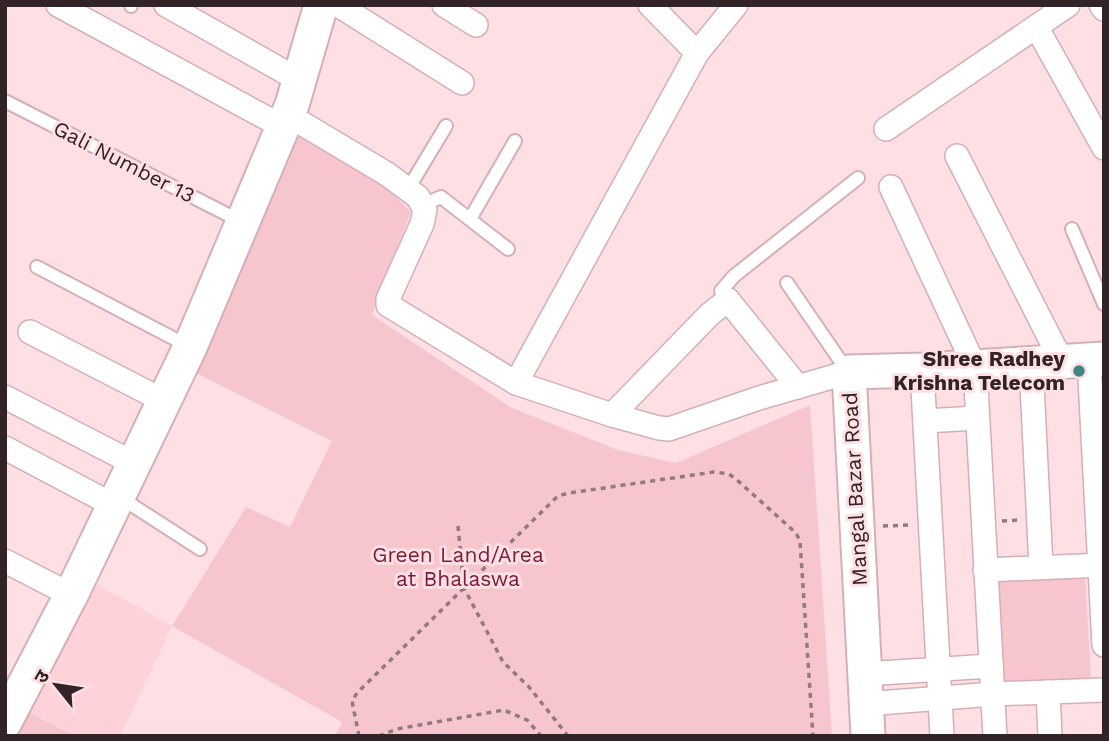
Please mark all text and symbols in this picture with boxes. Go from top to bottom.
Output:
street label: Gali Number 13 [49,115,199,208]
place label: Shree Radhey Krishna Telecom [893,346,1065,395]
marker: Shree Radhey Krishna Telecom [1071,363,1087,379]
street label: Mangal Bazar Road [837,392,872,586]
park label: Green Land/Area at Bhalaswa [372,542,544,591]
north arrow [21,650,91,720]
text: उ [29,665,55,687]

